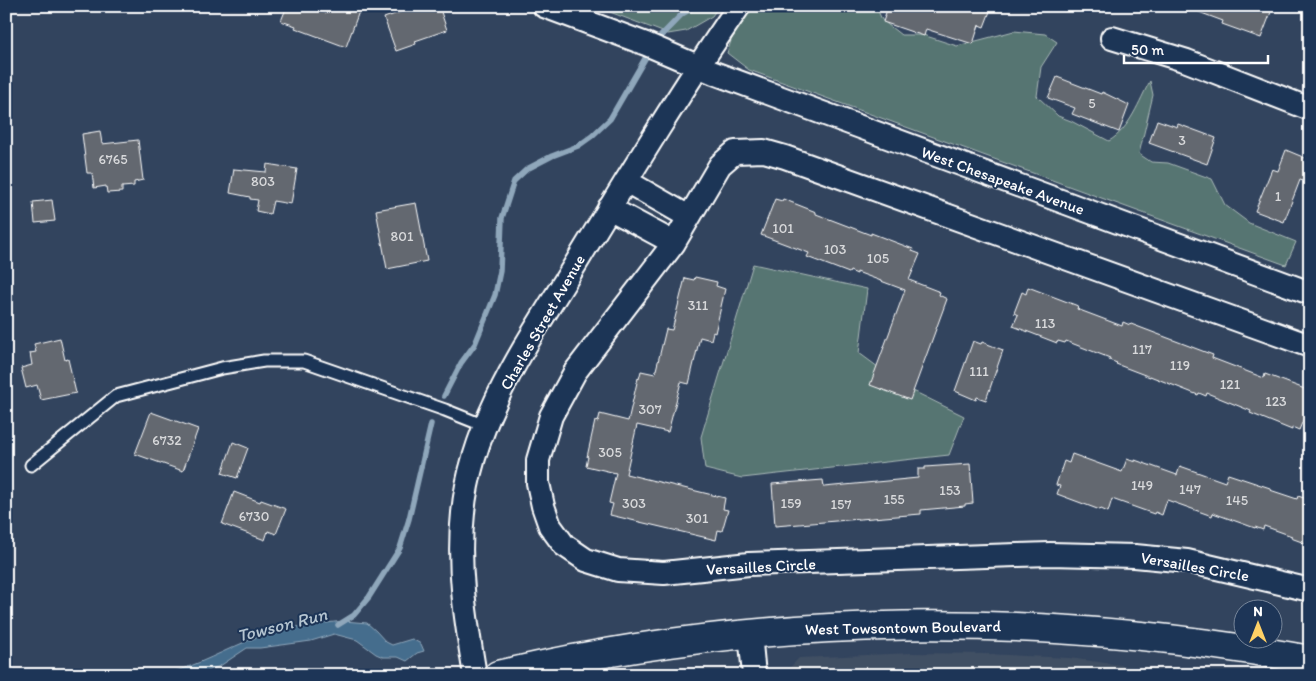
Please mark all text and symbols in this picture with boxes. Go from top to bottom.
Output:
scale bar [1124,32,1267,64]
text: 50 m [1131,41,1164,59]
house number: 5 [1088,95,1096,112]
house number: 3 [1178,132,1186,149]
street label: West Chesapeake Avenue [919,142,1087,219]
house number: 6765 [98,151,128,168]
house number: 803 [251,173,275,190]
house number: 1 [1275,188,1282,205]
house number: 101 [772,220,794,237]
house number: 801 [391,228,414,245]
house number: 103 [824,241,847,258]
house number: 105 [867,250,889,267]
street label: Charles Street Avenue [496,251,589,393]
house number: 311 [688,297,709,314]
house number: 113 [1035,315,1056,332]
house number: 117 [1132,341,1152,358]
house number: 119 [1170,357,1190,374]
house number: 111 [969,363,989,380]
house number: 121 [1220,376,1241,393]
house number: 123 [1265,393,1287,410]
house number: 307 [638,401,662,418]
house number: 6732 [152,432,182,449]
house number: 305 [598,444,622,461]
house number: 149 [1131,477,1153,494]
house number: 147 [1179,481,1201,498]
house number: 153 [939,482,961,499]
house number: 155 [883,491,905,508]
house number: 145 [1226,492,1248,509]
house number: 303 [622,495,646,512]
house number: 159 [780,495,802,512]
house number: 157 [831,496,851,513]
house number: 6730 [239,508,269,525]
house number: 301 [686,510,709,527]
street label: Versailles Circle [1139,548,1251,585]
street label: Versailles Circle [706,554,817,579]
north arrow [1234,598,1284,648]
water label: Towson Run [235,603,330,647]
text: N [1253,603,1263,620]
street label: West Towsontown Boulevard [805,616,1001,639]

